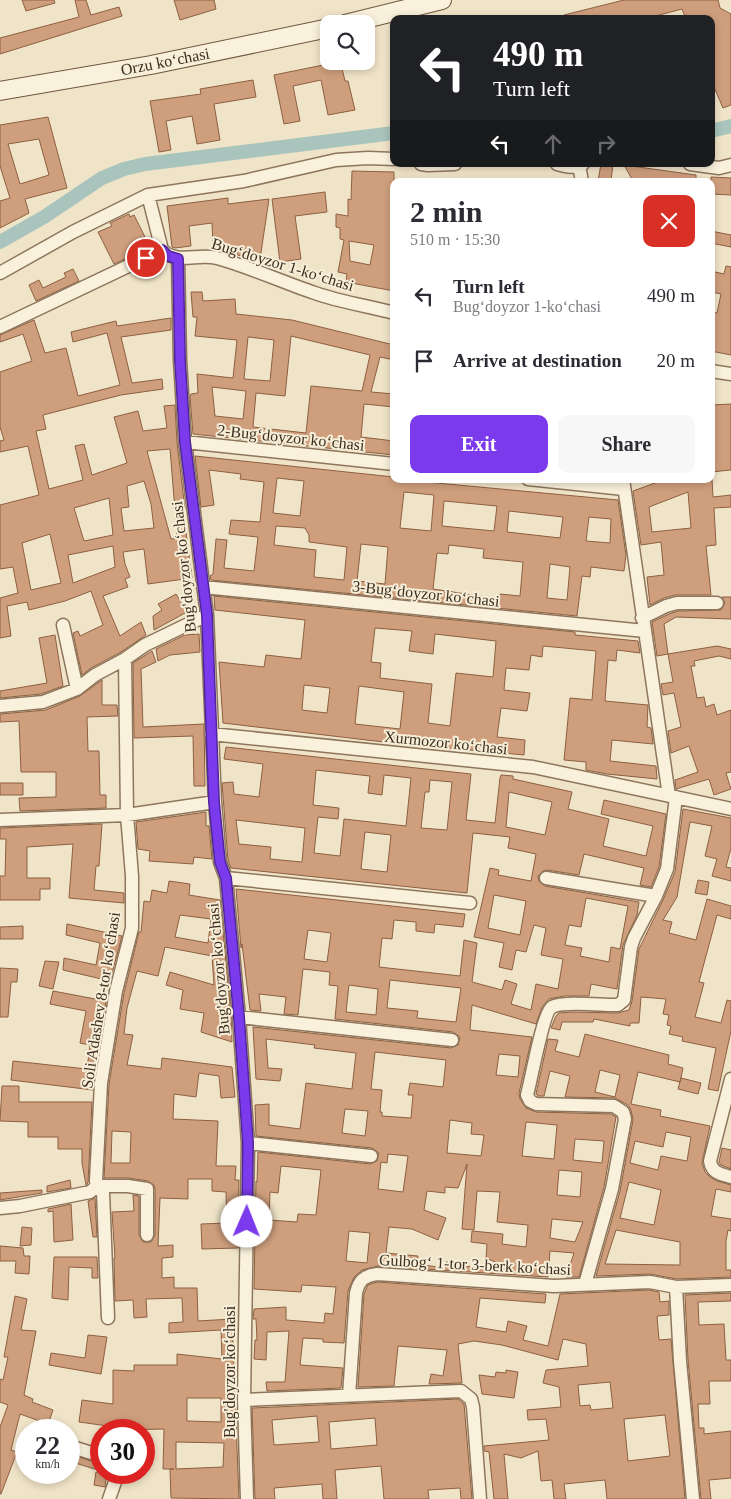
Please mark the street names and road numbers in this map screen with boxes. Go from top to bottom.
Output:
street label: Orzu koʻchasi [119,44,212,78]
street label: Bugʻdoyzor 1-koʻchasi [209,235,357,295]
street label: 2-Bugʻdoyzor koʻchasi [216,421,366,455]
street label: Bug'doyzor koʻchasi [168,500,200,634]
street label: 3-Bugʻdoyzor koʻchasi [351,577,501,611]
street label: Xurmozor koʻchasi [383,728,509,757]
street label: Bug'doyzor koʻchasi [204,902,234,1036]
street label: Soli Adashev 8-tor koʻchasi [78,910,123,1089]
street label: Gulbogʻ 1-tor 3-berk koʻchasi [378,1251,572,1279]
street label: Bug'doyzor koʻchasi [221,1305,239,1438]

